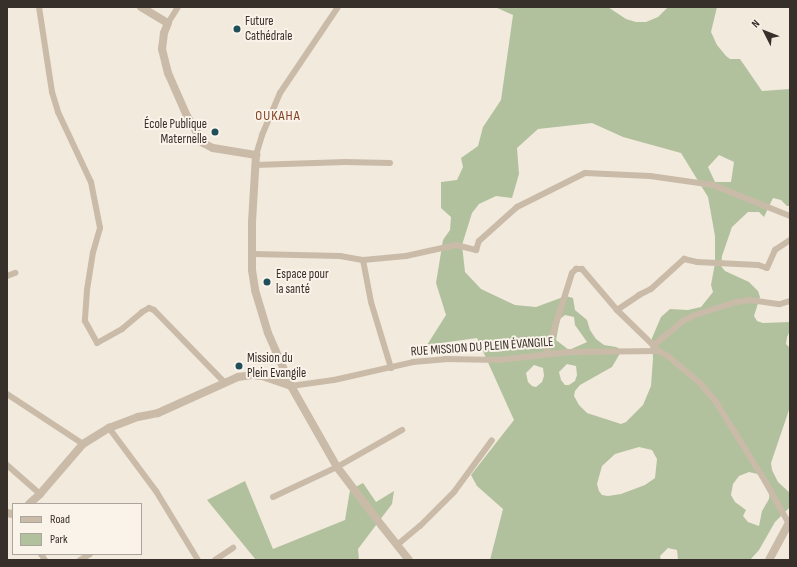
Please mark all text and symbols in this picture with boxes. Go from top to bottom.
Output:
north arrow [745,12,785,52]
place label: Future Cathédrale [245,14,292,45]
text: N [749,17,763,30]
marker: Future Cathédrale [232,24,242,34]
district label: OUKAHA [255,108,301,124]
place label: École Publique Maternelle [144,117,207,148]
marker: École Publique Maternelle [210,127,220,137]
place label: Espace pour la santé [276,267,329,298]
marker: Espace pour la santé [261,276,273,288]
street label: RUE MISSION DU PLEIN ÉVANGILE [410,334,554,360]
place label: Mission du Plein Evangile [247,351,306,382]
marker: Mission du Plein Evangile [234,361,244,371]
legend [12,503,142,555]
text: Road [50,512,70,527]
text: Park [50,532,68,547]

